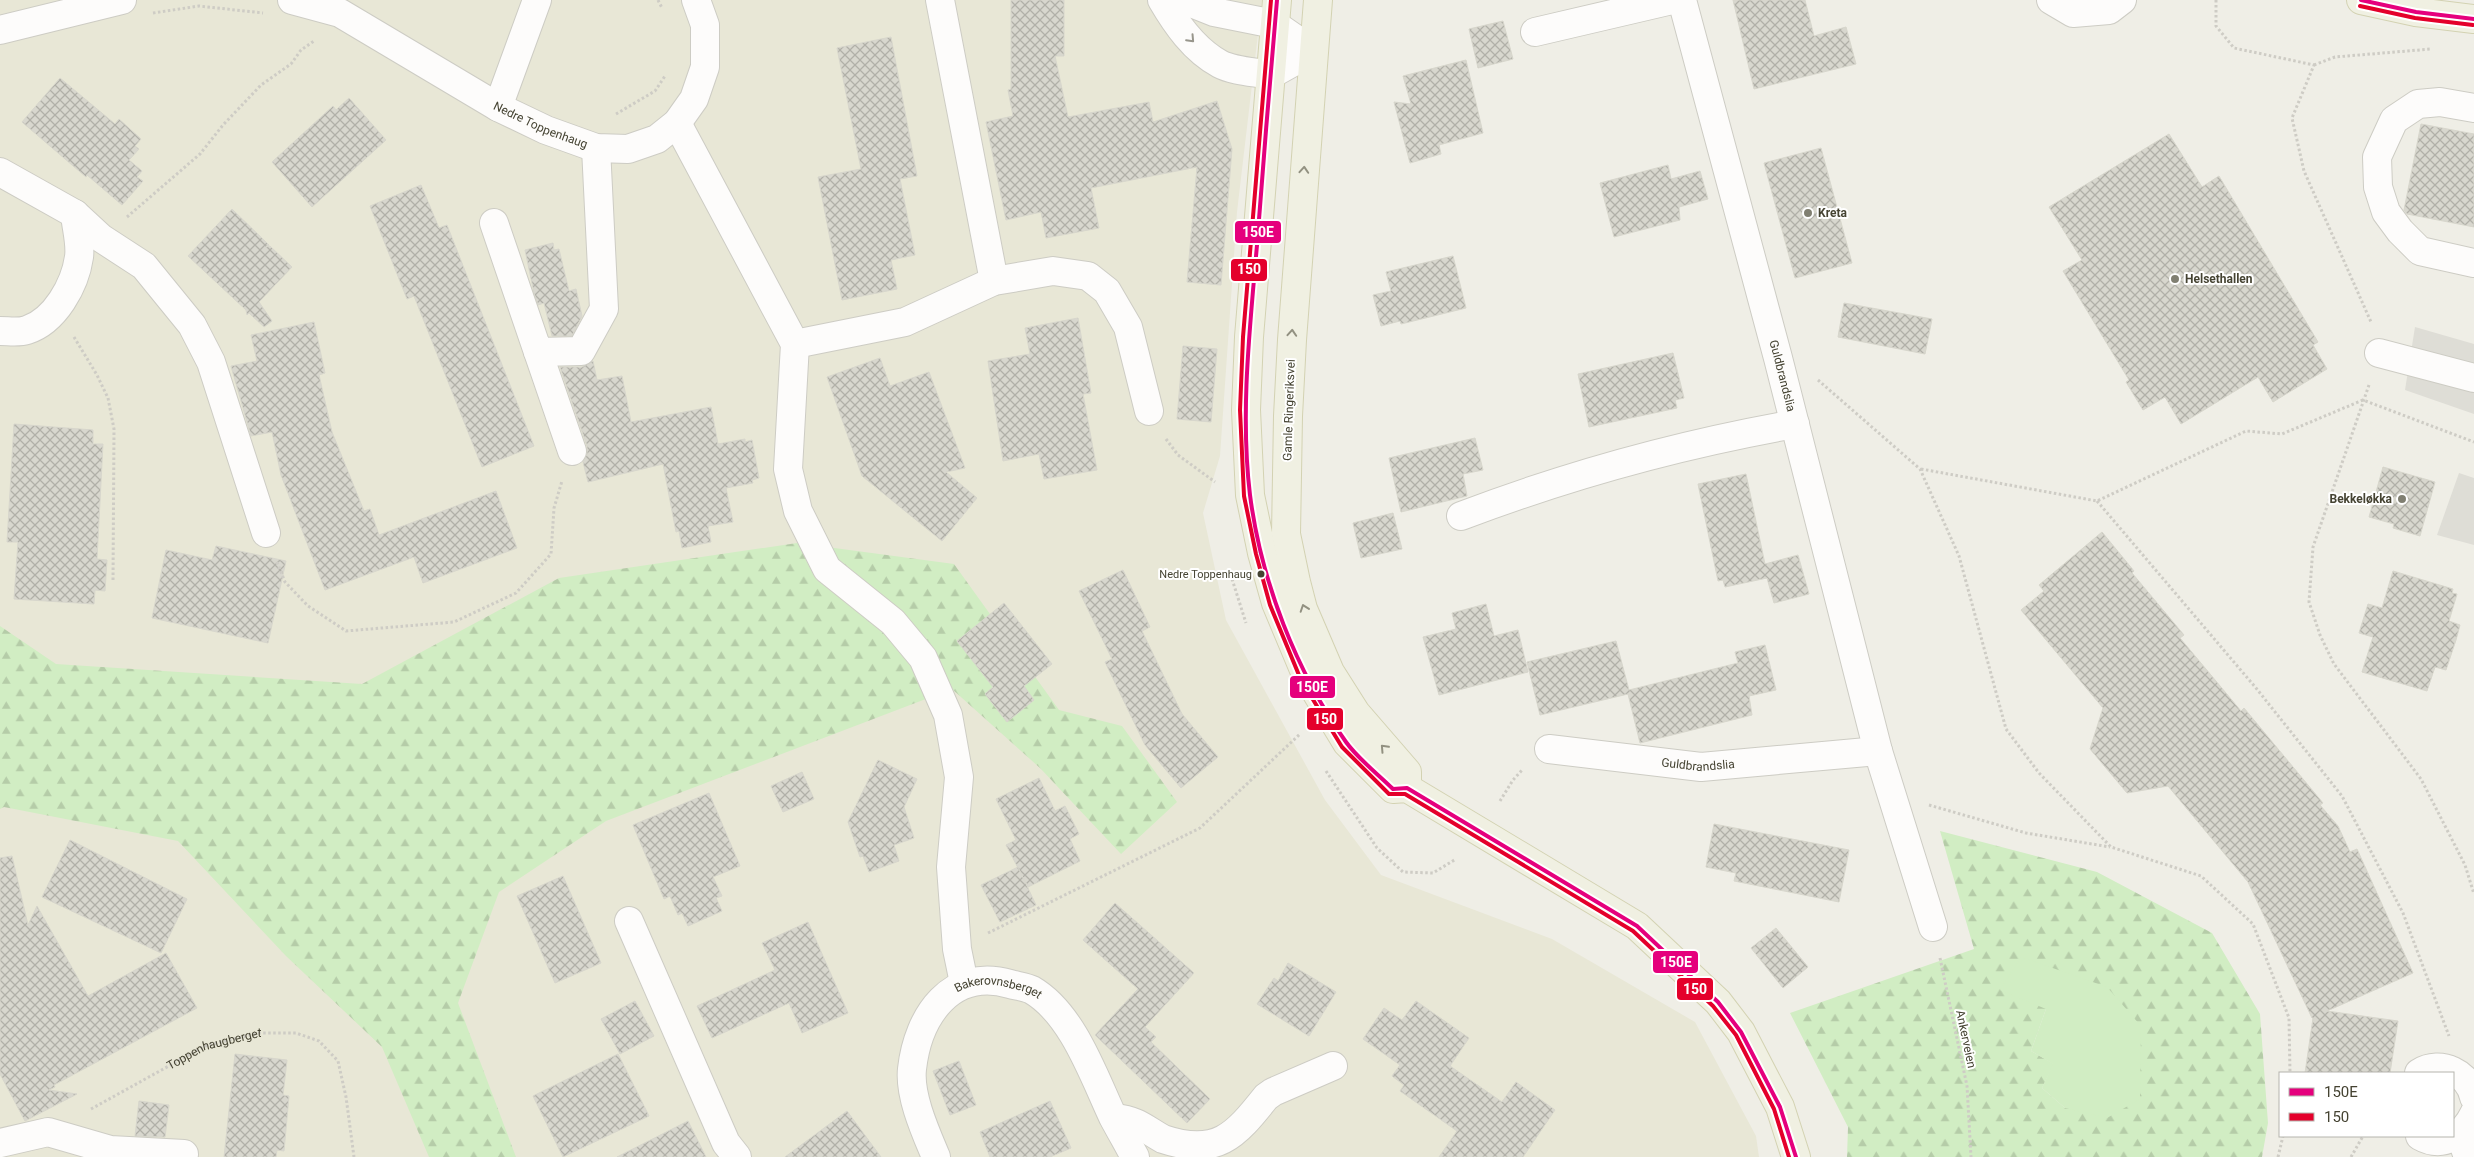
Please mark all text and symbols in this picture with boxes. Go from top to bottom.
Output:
one-way arrow [1185,34,1194,43]
street label: Nedre Toppenhaug [491,99,590,151]
one-way arrow [1299,166,1310,174]
place label: Kreta [1818,206,1847,220]
marker: Kreta [1802,207,1814,219]
line badge: 150E [1234,220,1282,244]
text: 150E [1242,224,1274,240]
line badge: 150 [1230,258,1268,282]
text: 150 [1237,261,1261,277]
place label: Helsethallen [2185,272,2253,286]
marker: Helsethallen [2169,273,2181,285]
one-way arrow [1286,328,1297,336]
street label: Guldbrandslia [1766,338,1798,413]
street label: Gamle Ringeriksvei [1280,359,1298,461]
place label: Bekkeløkka [2329,492,2393,506]
marker: Bekkeløkka [2396,493,2408,505]
place label: Nedre Toppenhaug [1159,568,1252,581]
marker: Nedre Toppenhaug [1256,569,1266,579]
one-way arrow [1300,604,1310,613]
line badge: 150E [1289,675,1336,699]
text: 150E [1296,679,1328,695]
line badge: 150 [1306,707,1344,731]
text: 150 [1313,711,1337,727]
one-way arrow [1381,744,1390,753]
street label: Guldbrandslia [1661,755,1735,774]
line badge: 150E [1652,950,1699,974]
text: 150E [1660,954,1692,970]
street label: Bakerovnsberget [952,974,1045,1002]
line badge: 150 [1676,977,1714,1001]
text: 150 [1683,981,1707,997]
street label: Ankerveien [1953,1009,1979,1069]
street label: Toppenhaugberget [164,1026,262,1073]
legend [2279,1072,2454,1137]
text: 150E [2324,1083,2358,1101]
text: 150 [2324,1108,2349,1126]

